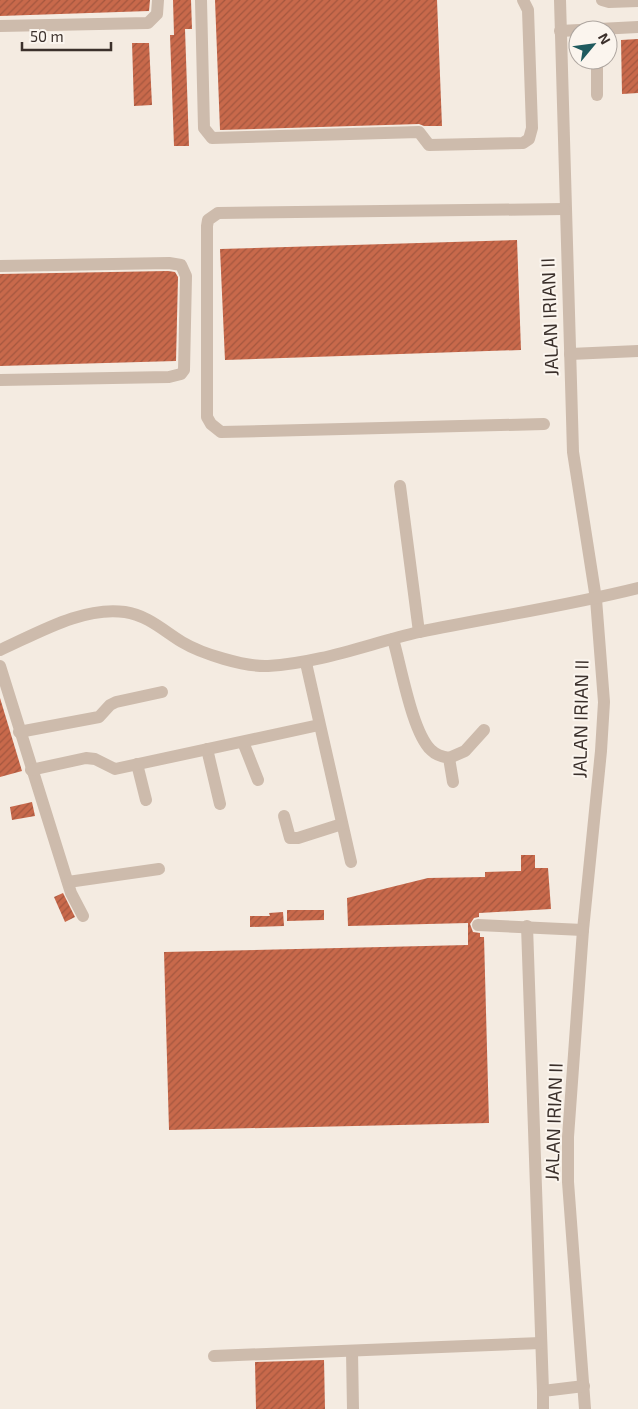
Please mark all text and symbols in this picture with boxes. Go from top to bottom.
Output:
scale bar [22,20,111,52]
north arrow [568,20,618,70]
text: 50 m [30,27,64,45]
text: N [595,30,615,47]
street label: JALAN IRIAN II [535,257,563,377]
street label: JALAN IRIAN II [567,660,593,778]
street label: JALAN IRIAN II [539,1062,567,1182]

